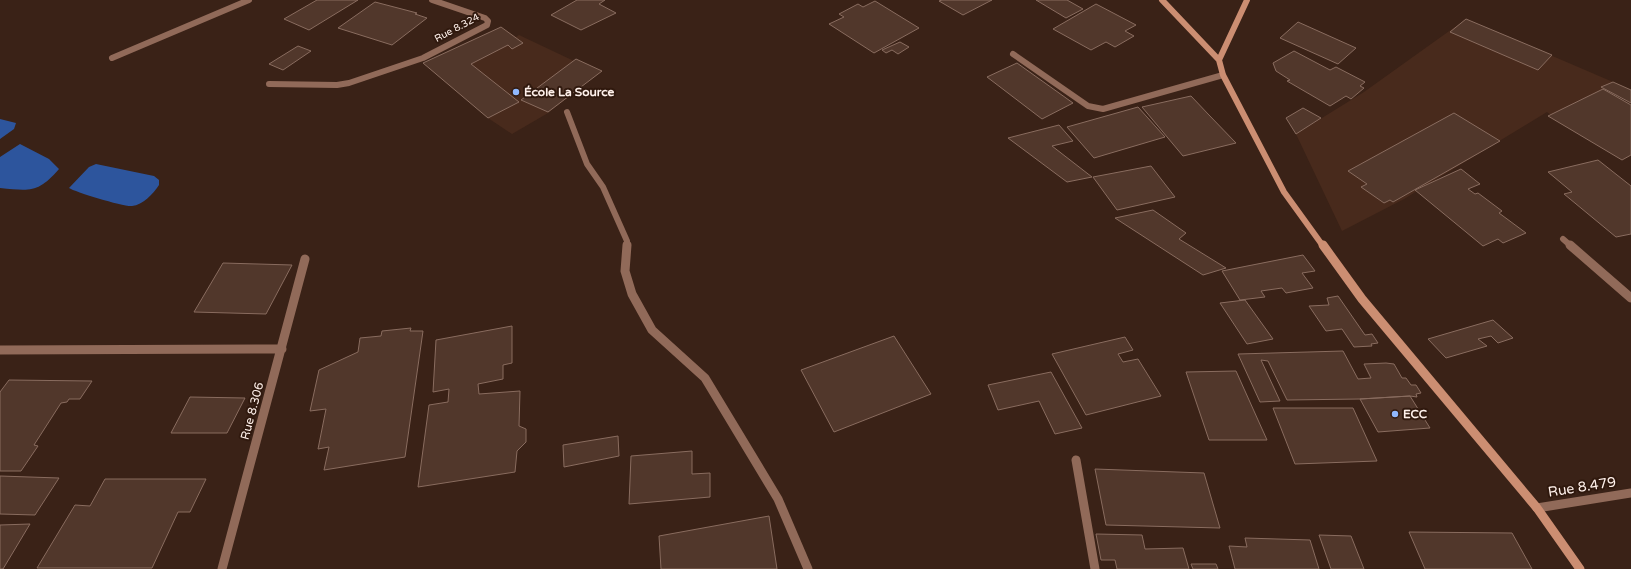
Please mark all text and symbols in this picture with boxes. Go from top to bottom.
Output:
street label: Rue 8.324 [432,11,482,45]
place label: École La Source [524,85,615,99]
marker: École La Source [511,87,521,97]
street label: Rue 8.306 [238,381,266,441]
place label: ECC [1403,407,1428,421]
marker: ECC [1390,409,1400,419]
street label: Rue 8.479 [1547,473,1617,501]

